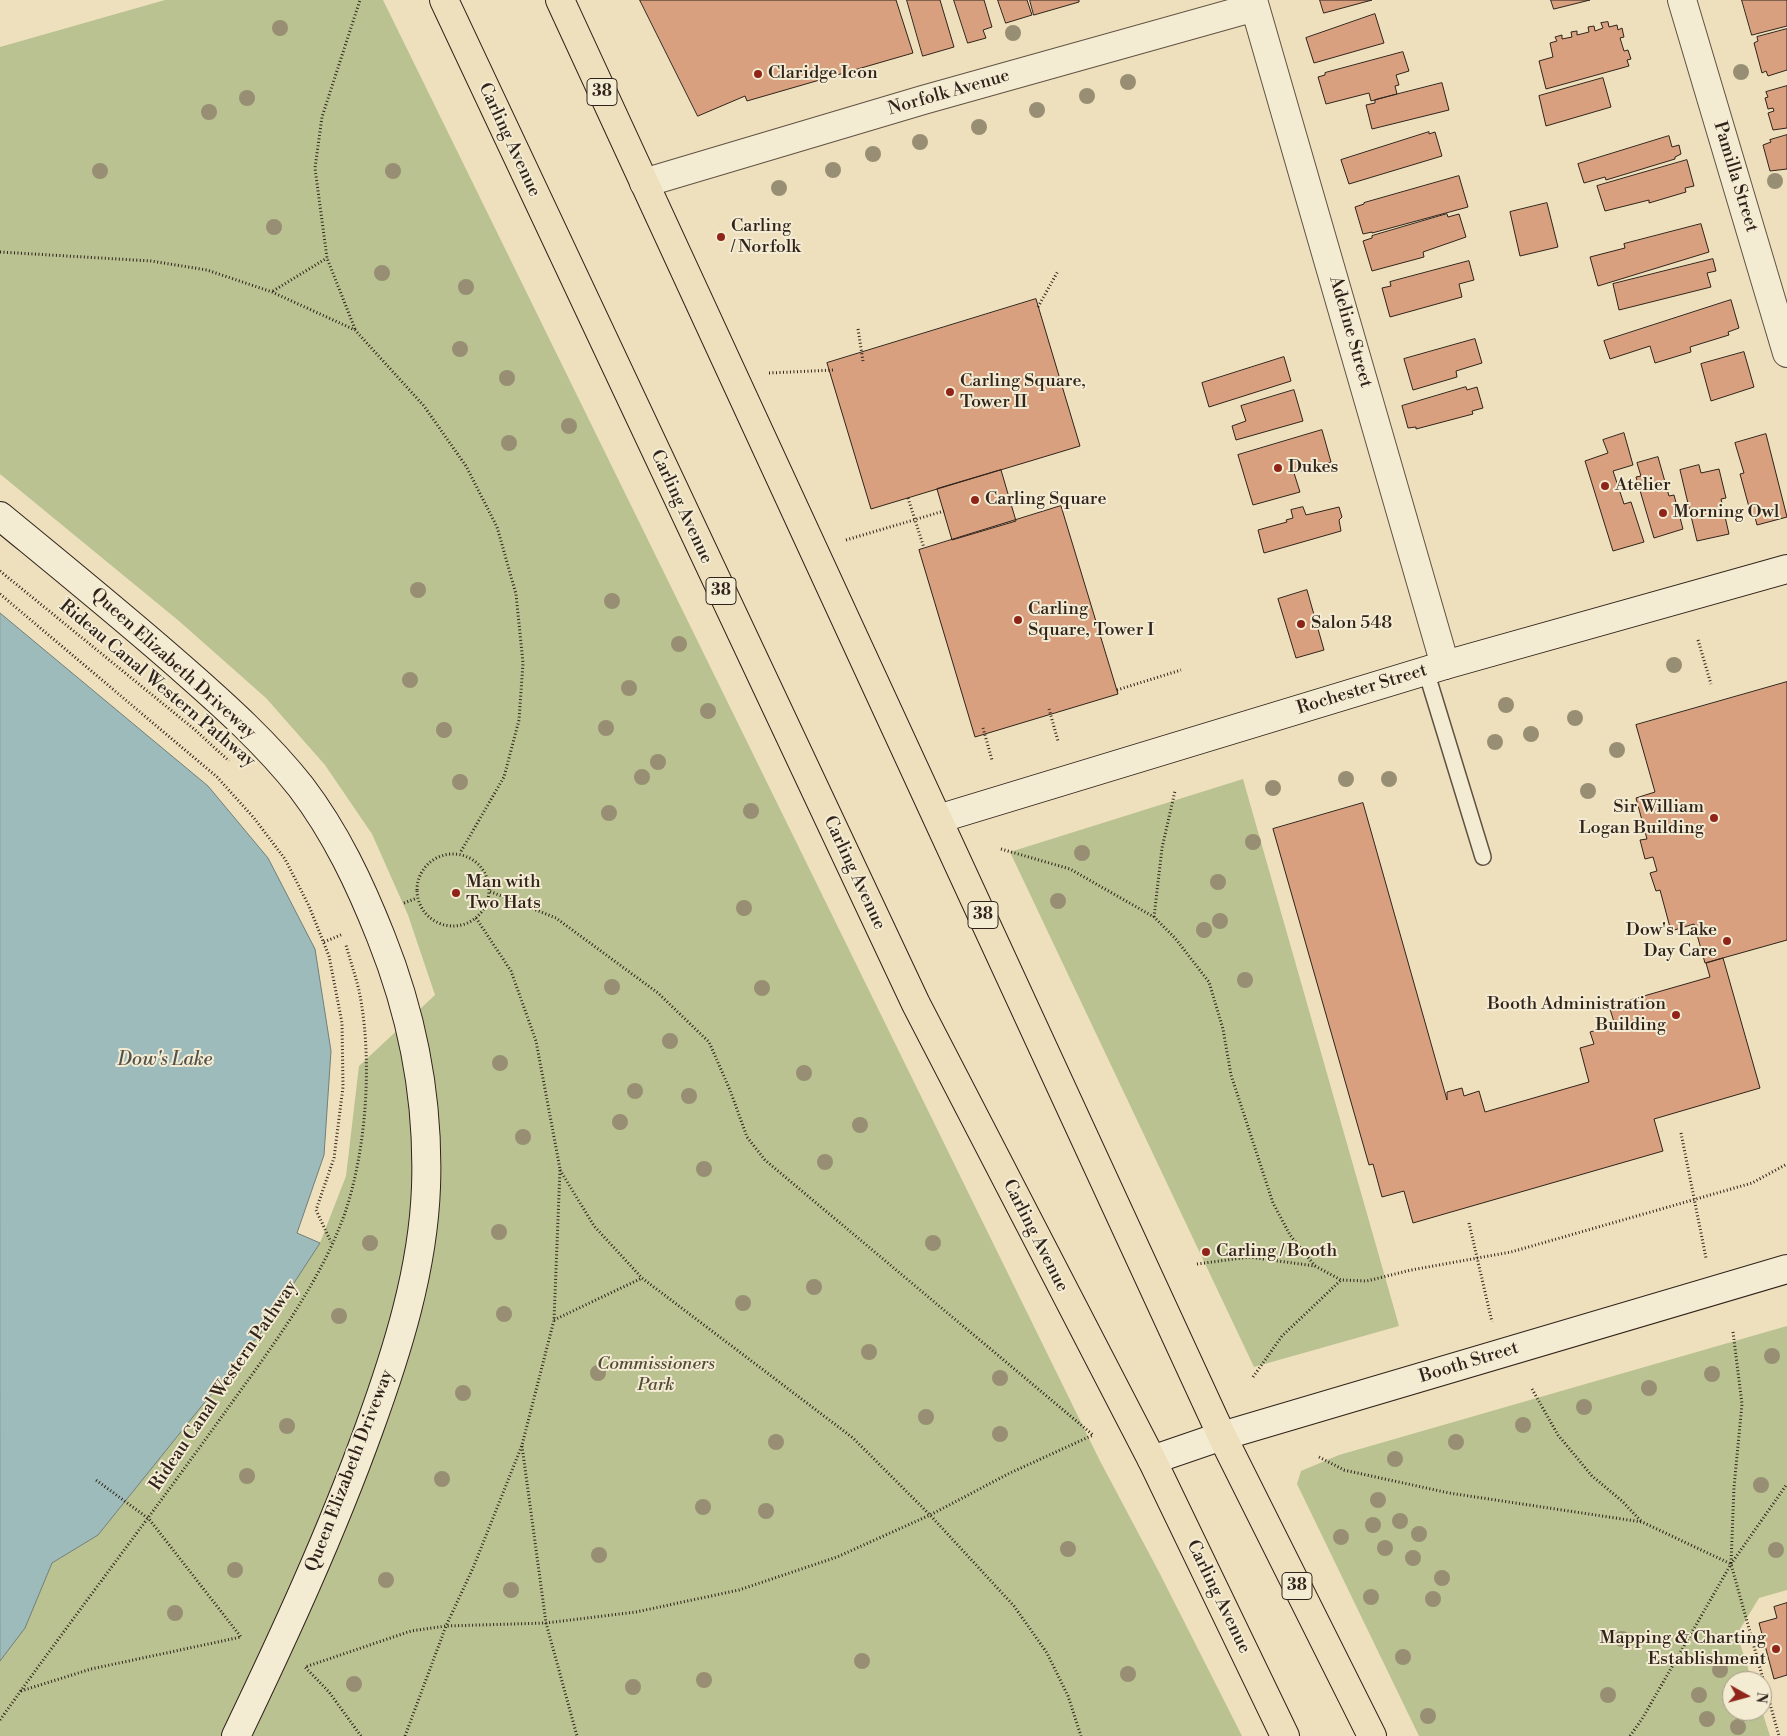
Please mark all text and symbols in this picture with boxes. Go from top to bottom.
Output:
place label: Claridge Icon [768,63,878,85]
street label: Norfolk Avenue [886,65,1012,121]
marker: Claridge Icon [752,68,764,80]
road number: 38 [587,78,617,105]
street label: Carling Avenue [473,80,545,200]
street label: Pamilla Street [1708,119,1762,235]
place label: Carling / Norfolk [731,216,801,258]
marker: Carling / Norfolk [715,231,727,243]
street label: Adeline Street [1324,274,1376,390]
place label: Carling Square, Tower II [960,371,1086,414]
marker: Carling Square, Tower II [944,386,956,398]
street label: Carling Avenue [645,447,717,567]
place label: Dukes [1288,457,1338,479]
marker: Dukes [1272,462,1284,474]
place label: Atelier [1615,475,1671,497]
marker: Atelier [1599,480,1611,492]
place label: Carling Square [985,489,1107,511]
marker: Carling Square [969,494,981,506]
place label: Morning Owl [1673,502,1779,524]
marker: Morning Owl [1657,507,1669,519]
road number: 38 [706,578,736,604]
street label: Queen Elizabeth Driveway [86,584,260,744]
street label: Rideau Canal Western Pathway [55,596,259,772]
place label: Carling Square, Tower I [1028,599,1154,642]
place label: Salon 548 [1311,613,1392,635]
marker: Carling Square, Tower I [1012,614,1024,626]
marker: Salon 548 [1295,618,1307,630]
street label: Rochester Street [1294,660,1430,720]
place label: Sir William Logan Building [1579,797,1704,840]
marker: Sir William Logan Building [1708,812,1720,824]
street label: Carling Avenue [818,813,890,933]
place label: Man with Two Hats [466,872,541,914]
marker: Man with Two Hats [450,887,462,899]
road number: 38 [968,902,998,928]
place label: Dow's Lake Day Care [1626,920,1717,962]
marker: Dow's Lake Day Care [1721,935,1733,947]
place label: Booth Administration Building [1487,994,1666,1036]
marker: Booth Administration Building [1670,1009,1682,1021]
water label: Dow's Lake [118,1049,212,1071]
street label: Carling Avenue [997,1176,1073,1296]
place label: Carling / Booth [1216,1241,1337,1263]
marker: Carling / Booth [1200,1246,1212,1258]
street label: Rideau Canal Western Pathway [145,1277,303,1495]
street label: Booth Street [1417,1338,1521,1388]
park label: Commissioners Park [597,1354,715,1396]
street label: Queen Elizabeth Driveway [301,1367,399,1575]
street label: Carling Avenue [1181,1537,1255,1657]
road number: 38 [1282,1572,1312,1600]
place label: Mapping & Charting Establishment [1600,1628,1766,1670]
marker: Mapping & Charting Establishment [1770,1643,1782,1655]
north arrow [1722,1671,1772,1721]
text: N [1751,1691,1771,1704]

